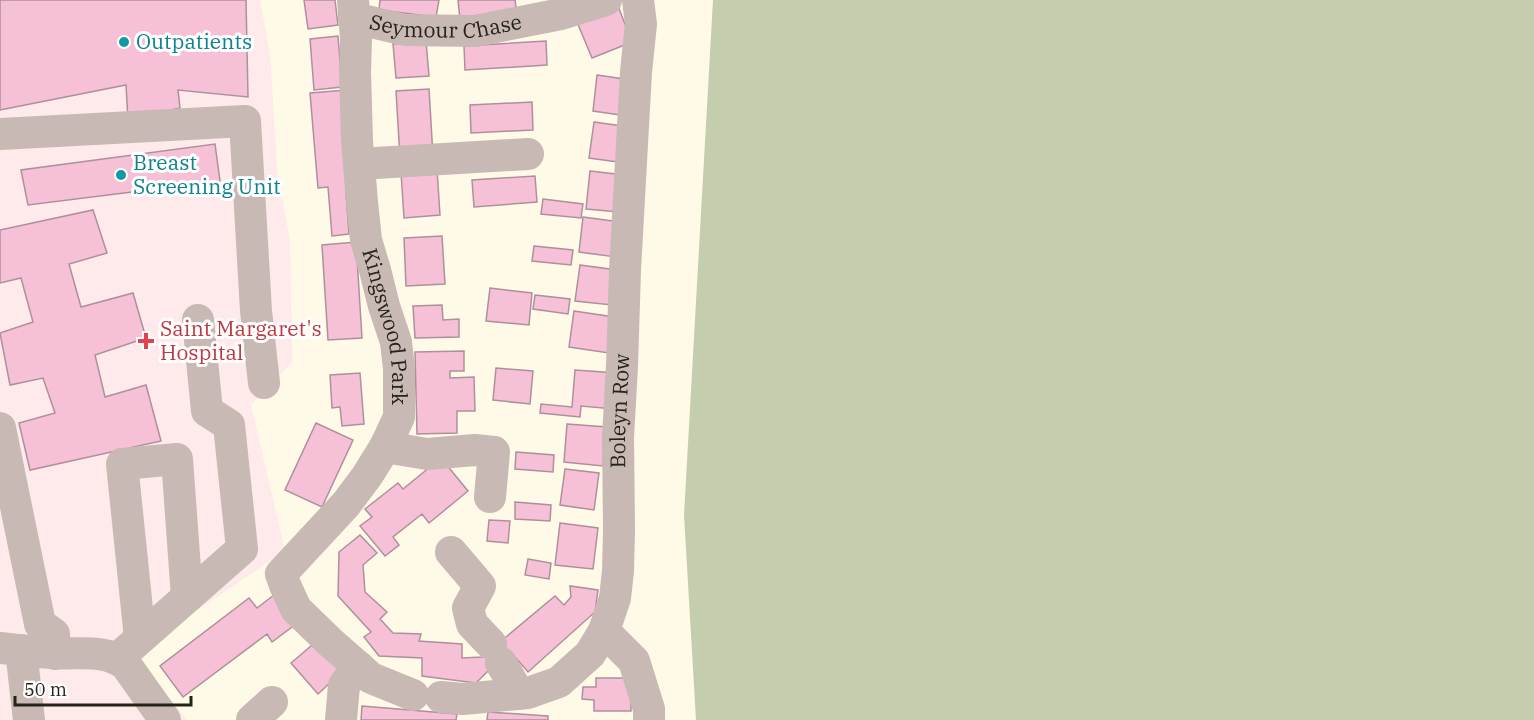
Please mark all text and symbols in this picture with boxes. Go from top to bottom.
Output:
street label: Seymour Chase [367,7,524,44]
place label: Outpatients [136,27,252,55]
marker: Outpatients [117,35,131,49]
place label: Breast Screening Unit [133,148,281,200]
marker: Breast Screening Unit [114,168,128,182]
street label: Kingswood Park [356,245,414,406]
place label: Saint Margaret's Hospital [160,314,322,366]
marker: Saint Margaret's Hospital [137,332,155,350]
street label: Boleyn Row [603,353,635,468]
scale bar [15,669,190,707]
text: 50 m [24,678,67,701]

